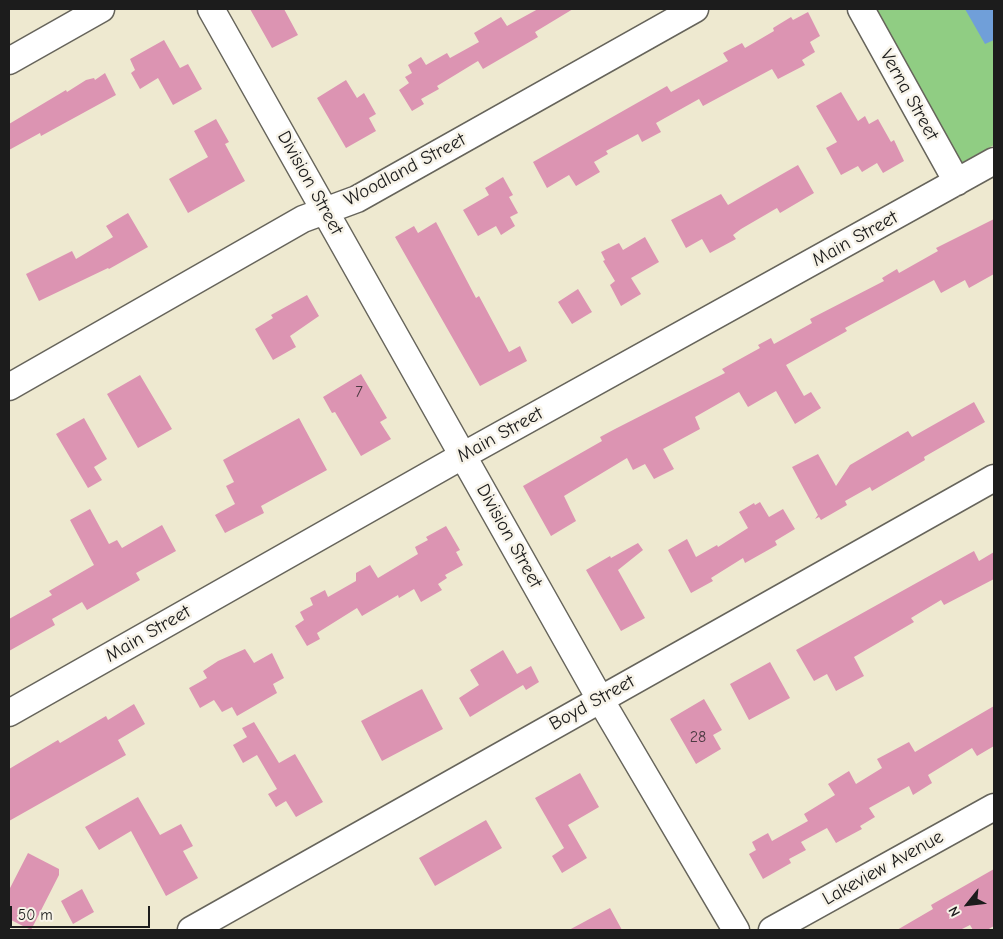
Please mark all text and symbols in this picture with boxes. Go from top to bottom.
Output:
street label: Verna Street [875,46,943,144]
street label: Division Street [272,127,348,239]
street label: Woodland Street [340,128,470,212]
street label: Main Street [808,206,902,272]
house number: 7 [355,382,363,402]
street label: Main Street [453,402,547,468]
street label: Division Street [471,480,547,592]
street label: Main Street [101,601,195,667]
street label: Boyd Street [545,670,639,736]
house number: 28 [690,727,706,747]
street label: Lakeview Avenue [819,825,947,911]
north arrow [943,879,993,929]
scale bar [12,896,152,928]
text: N [945,903,964,920]
text: 50 m [18,906,53,924]

